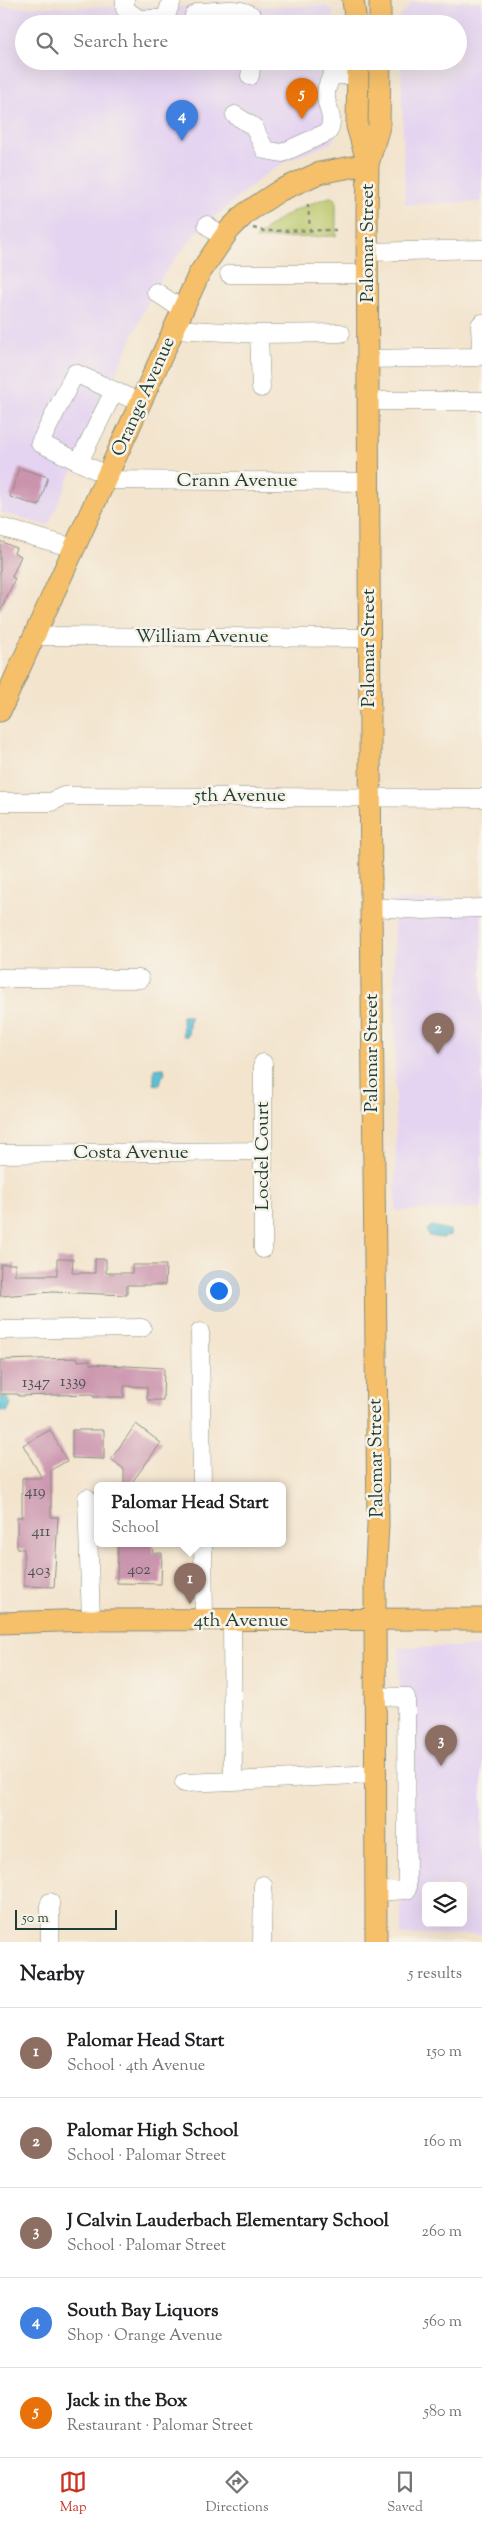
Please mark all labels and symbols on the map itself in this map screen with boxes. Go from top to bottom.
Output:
pin: 5 [286,78,318,119]
pin: 4 [166,100,198,141]
street label: Palomar Street [355,183,382,303]
street label: Orange Avenue [105,333,183,461]
street label: Crann Avenue [177,468,298,495]
street label: Palomar Street [356,588,383,708]
street label: William Avenue [135,624,269,651]
street label: 5th Avenue [193,783,286,810]
street label: Palomar Street [359,993,386,1113]
pin: 2 [422,1013,454,1054]
street label: Locdel Court [250,1101,277,1210]
street label: Costa Avenue [73,1140,189,1167]
your location [206,1278,232,1304]
house number: 1339 [60,1371,86,1394]
house number: 1347 [22,1372,50,1395]
street label: Palomar Street [362,1398,392,1518]
house number: 419 [24,1481,46,1504]
house number: 411 [32,1521,51,1544]
house number: 402 [127,1559,151,1582]
house number: 403 [28,1560,50,1583]
pin: 1 [174,1563,206,1604]
street label: 4th Avenue [194,1608,288,1635]
pin: 3 [425,1725,457,1766]
scale bar [15,1907,118,1930]

